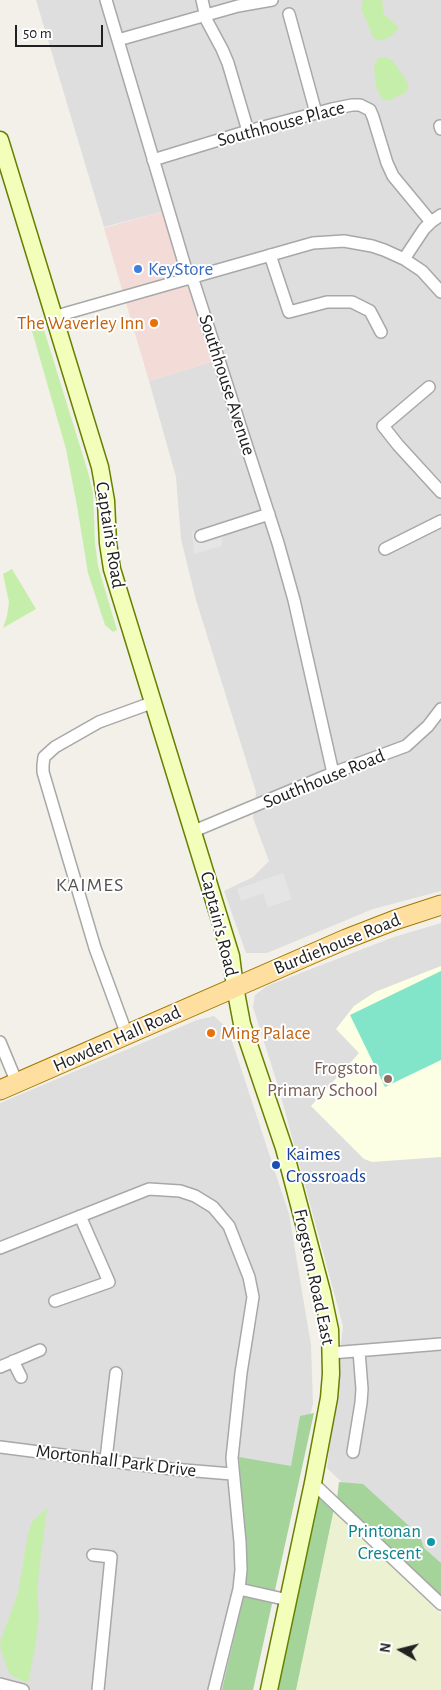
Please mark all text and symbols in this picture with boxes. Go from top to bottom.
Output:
scale bar [18,15,105,47]
text: 50 m [23,26,52,41]
street label: Southhouse Place [215,96,347,152]
place label: KeyStore [148,258,213,280]
marker: KeyStore [132,263,144,275]
place label: The Waverley Inn [17,312,144,334]
street label: Southhouse Avenue [193,312,261,458]
marker: The Waverley Inn [148,317,160,329]
street label: Captain's Road [90,480,130,590]
street label: Southhouse Road [260,744,388,814]
street label: Captain's Road [195,869,243,979]
district label: KAIMES [55,873,125,897]
street label: Burdiehouse Road [270,908,404,980]
street label: Howden Hall Road [50,1001,184,1077]
place label: Ming Palace [221,1022,310,1044]
marker: Ming Palace [205,1027,217,1039]
place label: Frogston Primary School [267,1057,378,1101]
marker: Frogston Primary School [382,1073,394,1085]
place label: Kaimes Crossroads [286,1143,366,1187]
marker: Kaimes Crossroads [270,1159,282,1171]
street label: Frogston Road East [288,1207,340,1347]
street label: Mortonhall Park Drive [35,1440,197,1482]
place label: Printonan Crescent [348,1520,421,1564]
marker: Printonan Crescent [425,1536,437,1548]
north arrow [376,1625,426,1675]
text: N [379,1642,394,1654]

